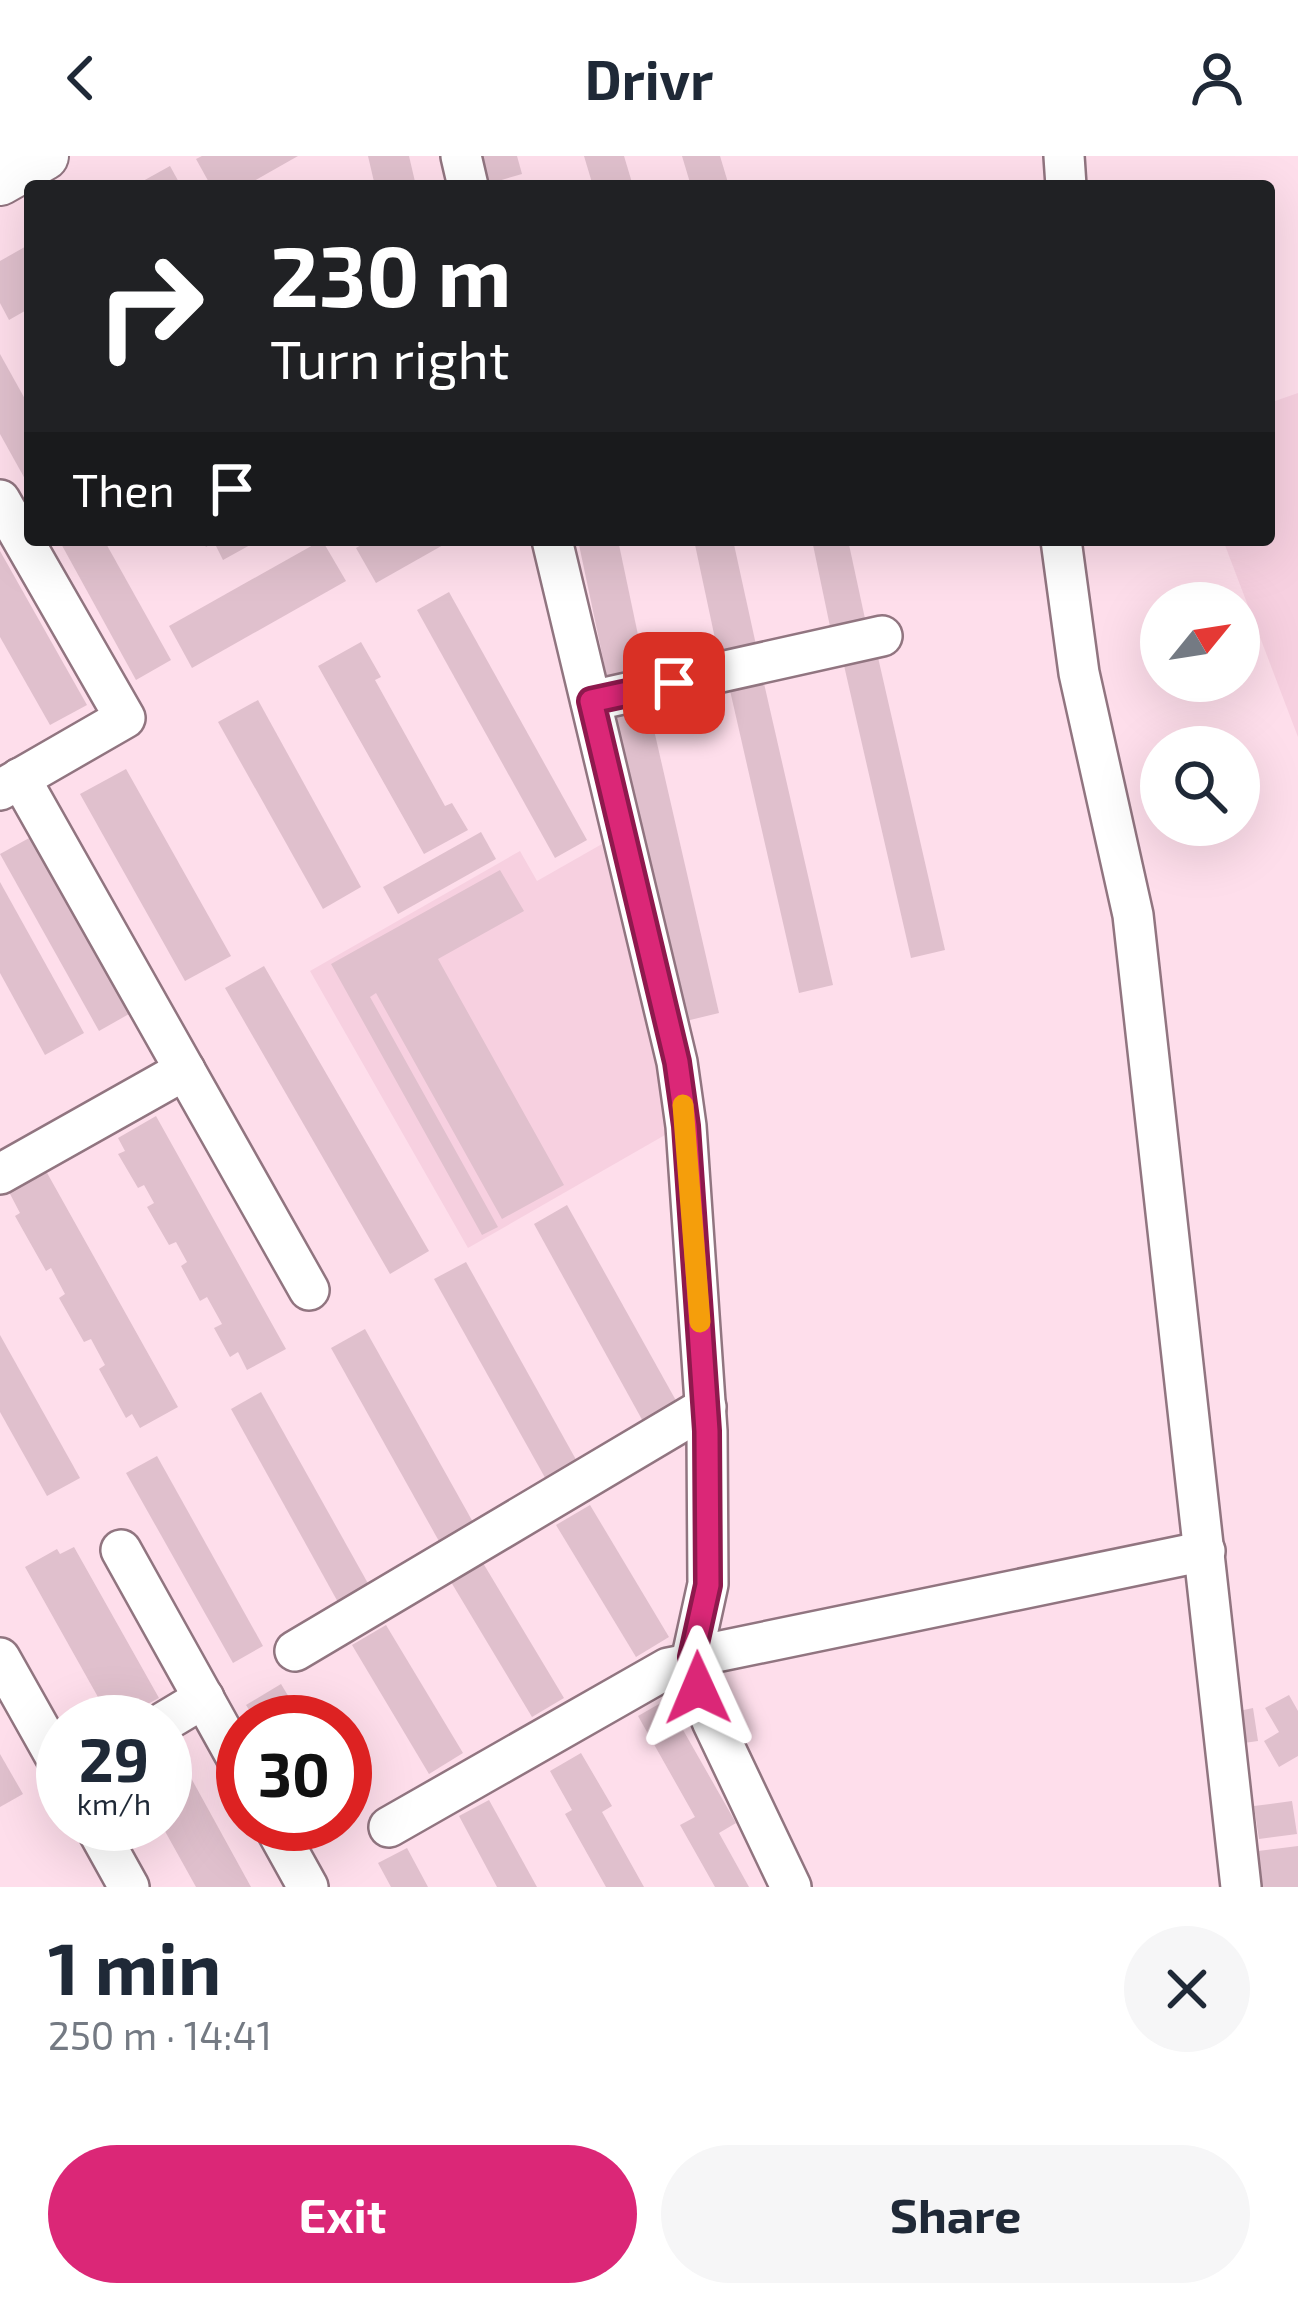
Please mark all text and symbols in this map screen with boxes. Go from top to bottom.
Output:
icon: back [48,45,114,111]
icon: person [1184,45,1250,111]
text: Drivr [585,46,713,111]
text: 230 m [270,223,512,324]
icon: right [72,228,228,384]
text: Turn right [270,325,510,390]
icon: arrive [199,456,265,522]
text: Then [72,462,175,516]
north arrow [1140,582,1260,702]
map controls [1140,582,1260,846]
pin [623,632,725,734]
icon: arrive [641,650,707,716]
button: search [1140,726,1260,846]
position arrow [635,1625,761,1751]
speed limit sign: 30 [216,1695,372,1851]
text: 29 [79,1722,149,1794]
text: km/h [77,1785,151,1821]
text: 1 min [48,1923,221,2009]
button: close [1124,1926,1250,2052]
text: 250 m · 14:41 [48,2011,272,2058]
button: Exit [48,2145,637,2283]
button: Share [661,2145,1250,2283]

